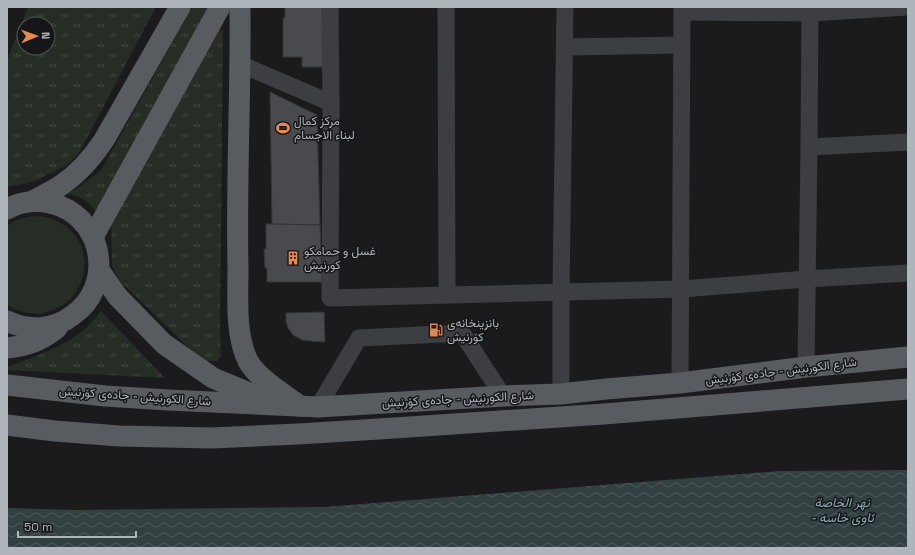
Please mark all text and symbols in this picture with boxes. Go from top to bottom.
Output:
north arrow [16,16,56,56]
text: N [39,32,53,40]
place label: مركز كمال لبناء الاجسام [294,113,355,143]
sports icon: مركز كمال لبناء الاجسام [275,120,291,136]
place label: غسل و حمامكو كورنيش [304,243,376,273]
building icon: غسل و حمامكو كورنيش [285,250,301,266]
place label: بانزینخانەی کۆرنیش [447,315,499,345]
fuel station icon: بانزینخانەی کۆرنیش [428,322,444,338]
street label: شارع الكورنيش - جادەی کۆرنیش [704,354,858,389]
street label: شارع الكورنيش - جادەی کۆرنیش [58,383,212,410]
street label: شارع الكورنيش - جادەی کۆرنیش [381,387,535,412]
water label: نهر الخاصة - ئاوی خاسە [810,494,875,526]
scale bar [18,513,136,539]
text: 50 m [24,519,52,535]

